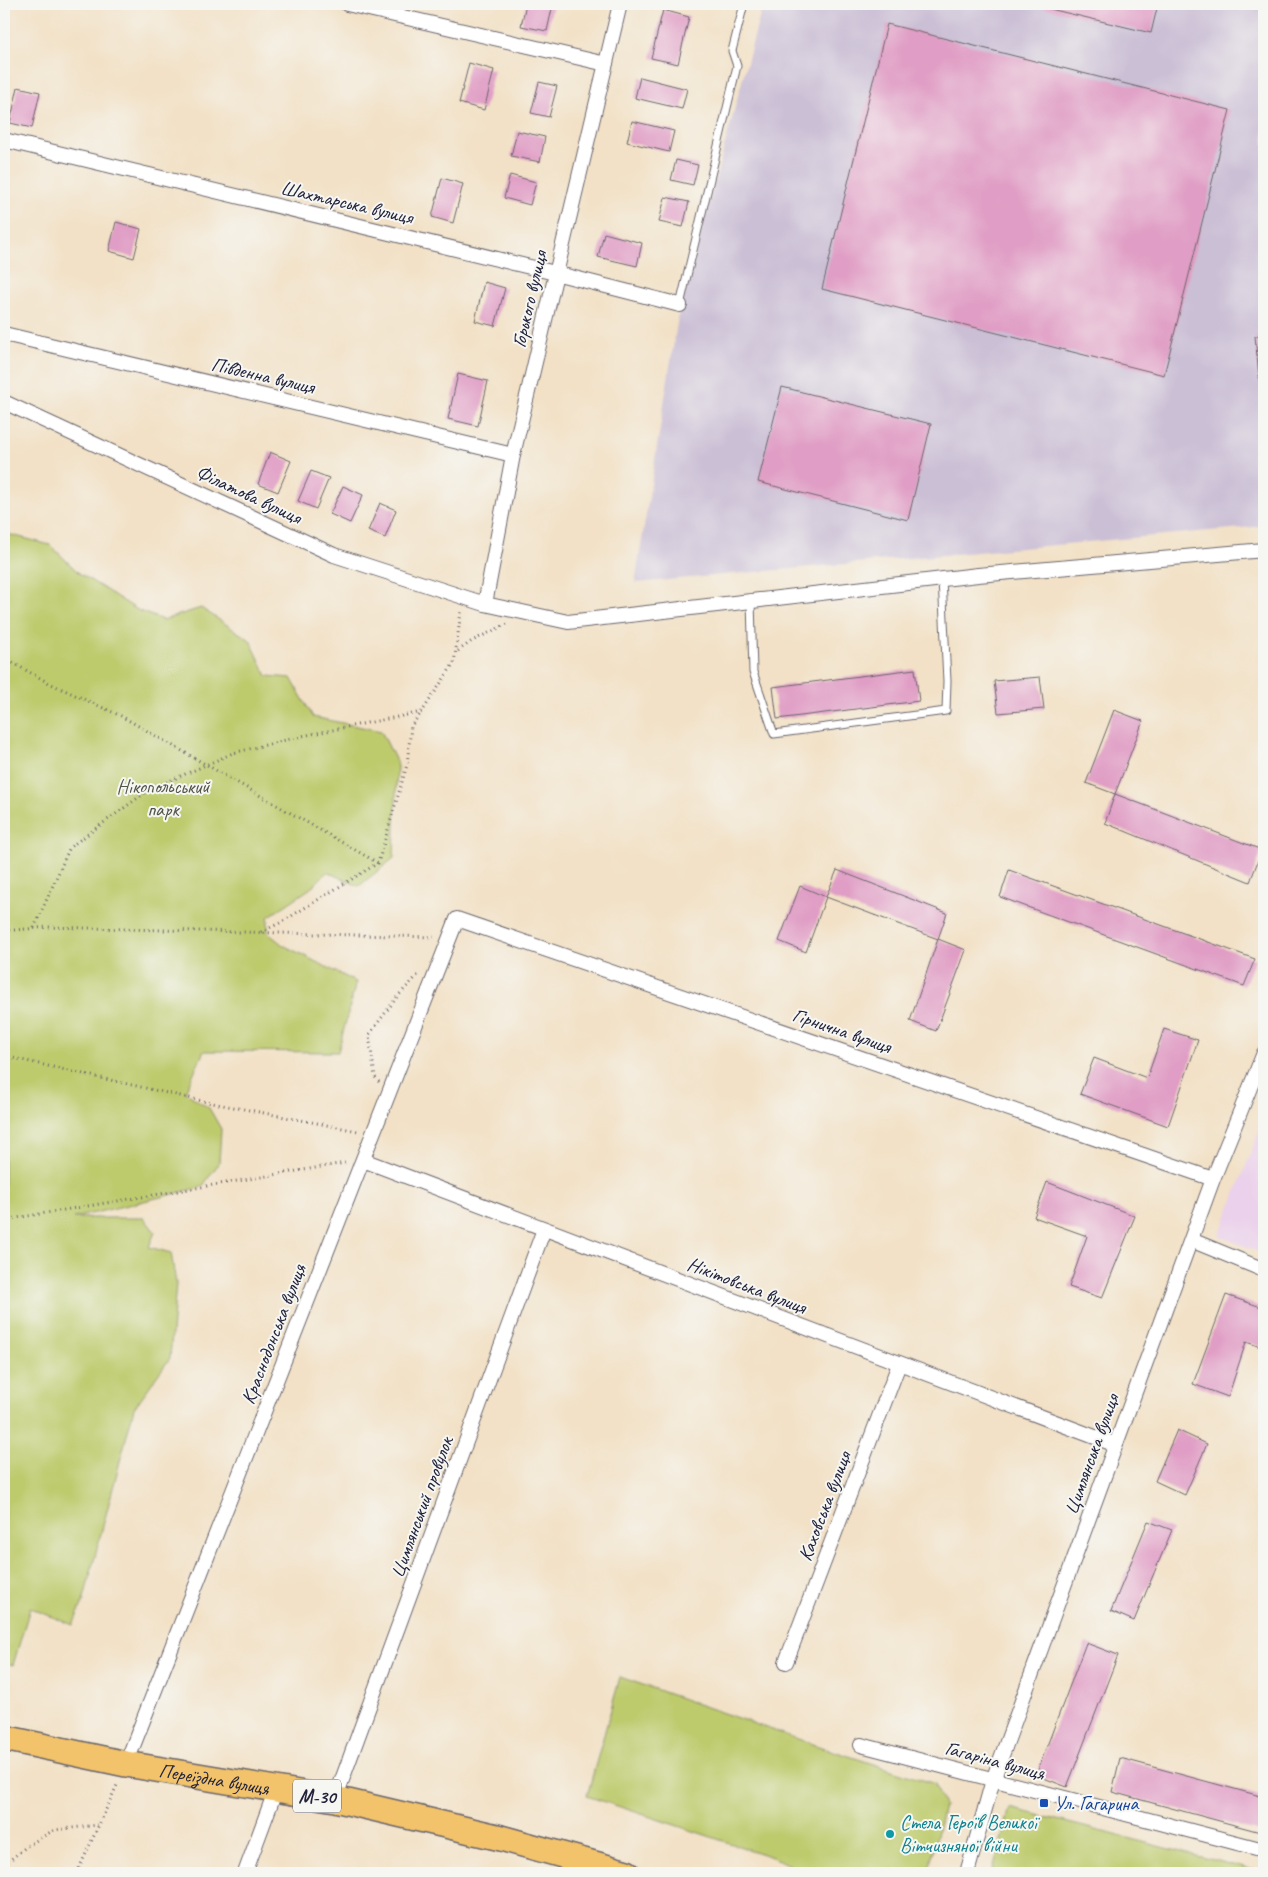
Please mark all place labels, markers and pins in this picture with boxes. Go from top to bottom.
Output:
place label: Ул. Гагарина [1054,1791,1139,1816]
marker: Ул. Гагарина [1038,1797,1050,1809]
place label: Стела Героїв Великої Вітчизняної війни [900,1810,1041,1858]
marker: Стела Героїв Великої Вітчизняної війни [884,1828,896,1840]

